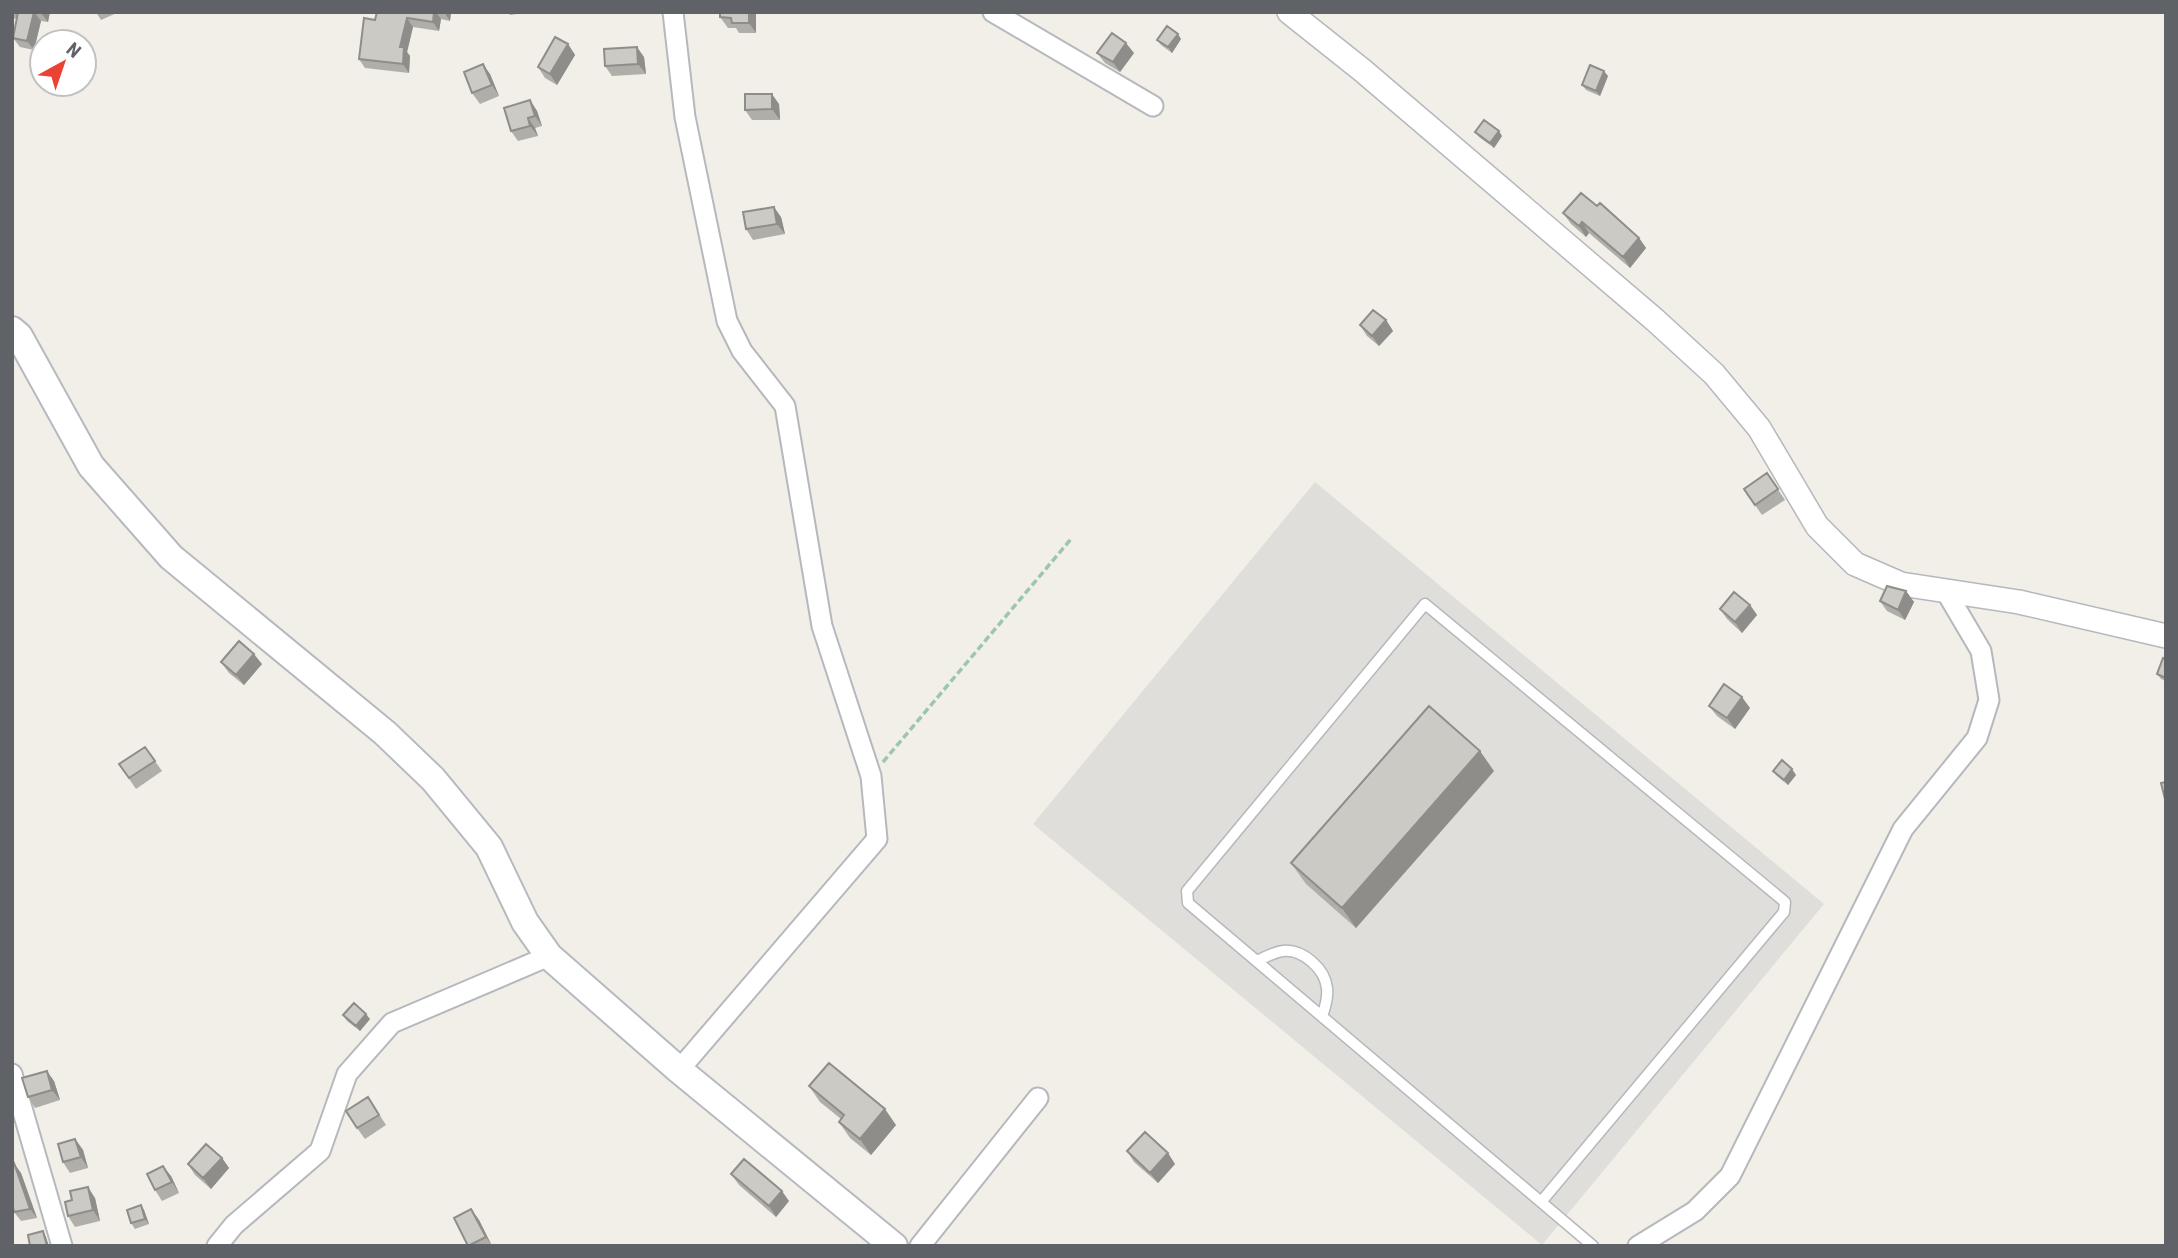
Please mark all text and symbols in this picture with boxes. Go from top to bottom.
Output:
north arrow [28,28,98,98]
text: N [62,38,85,63]

